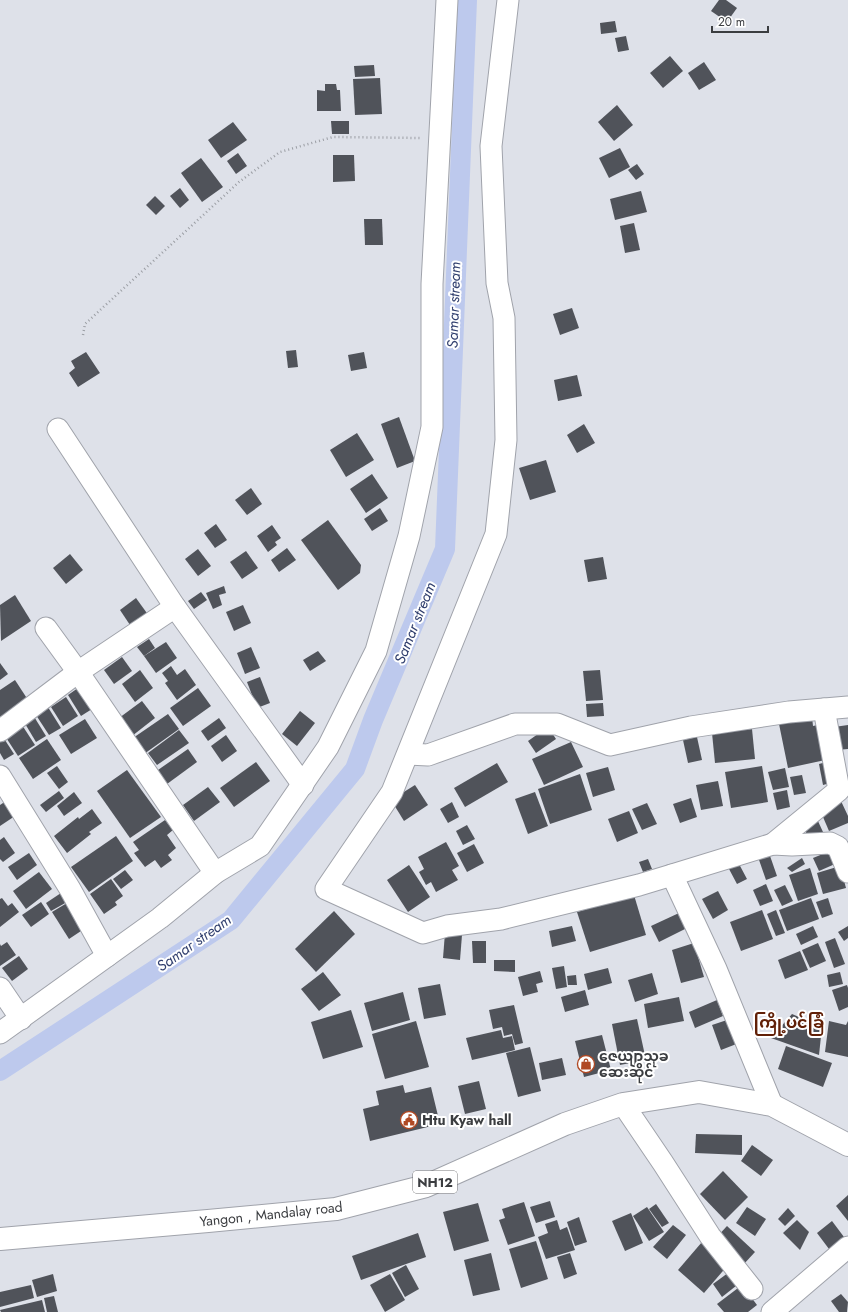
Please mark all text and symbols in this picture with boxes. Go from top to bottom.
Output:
scale bar [712,8,768,34]
text: 20 m [718,13,745,31]
water label: Samar stream [441,261,467,349]
water label: Samar stream [389,579,441,667]
water label: Samar stream [152,909,236,977]
district label: ကြို့ပင်ခြံ [754,1011,824,1036]
place label: ဇေယျာသုခ ဆေးဆိုင် [599,1046,669,1084]
shop icon: ဇေယျာသုခ ဆေးဆိုင် [576,1054,596,1074]
public building icon: Htu Kyaw hall [399,1110,419,1130]
place label: Htu Kyaw hall [422,1110,512,1130]
road number: NH12 [413,1171,457,1193]
street label: Yangon , Mandalay road [199,1197,343,1231]

